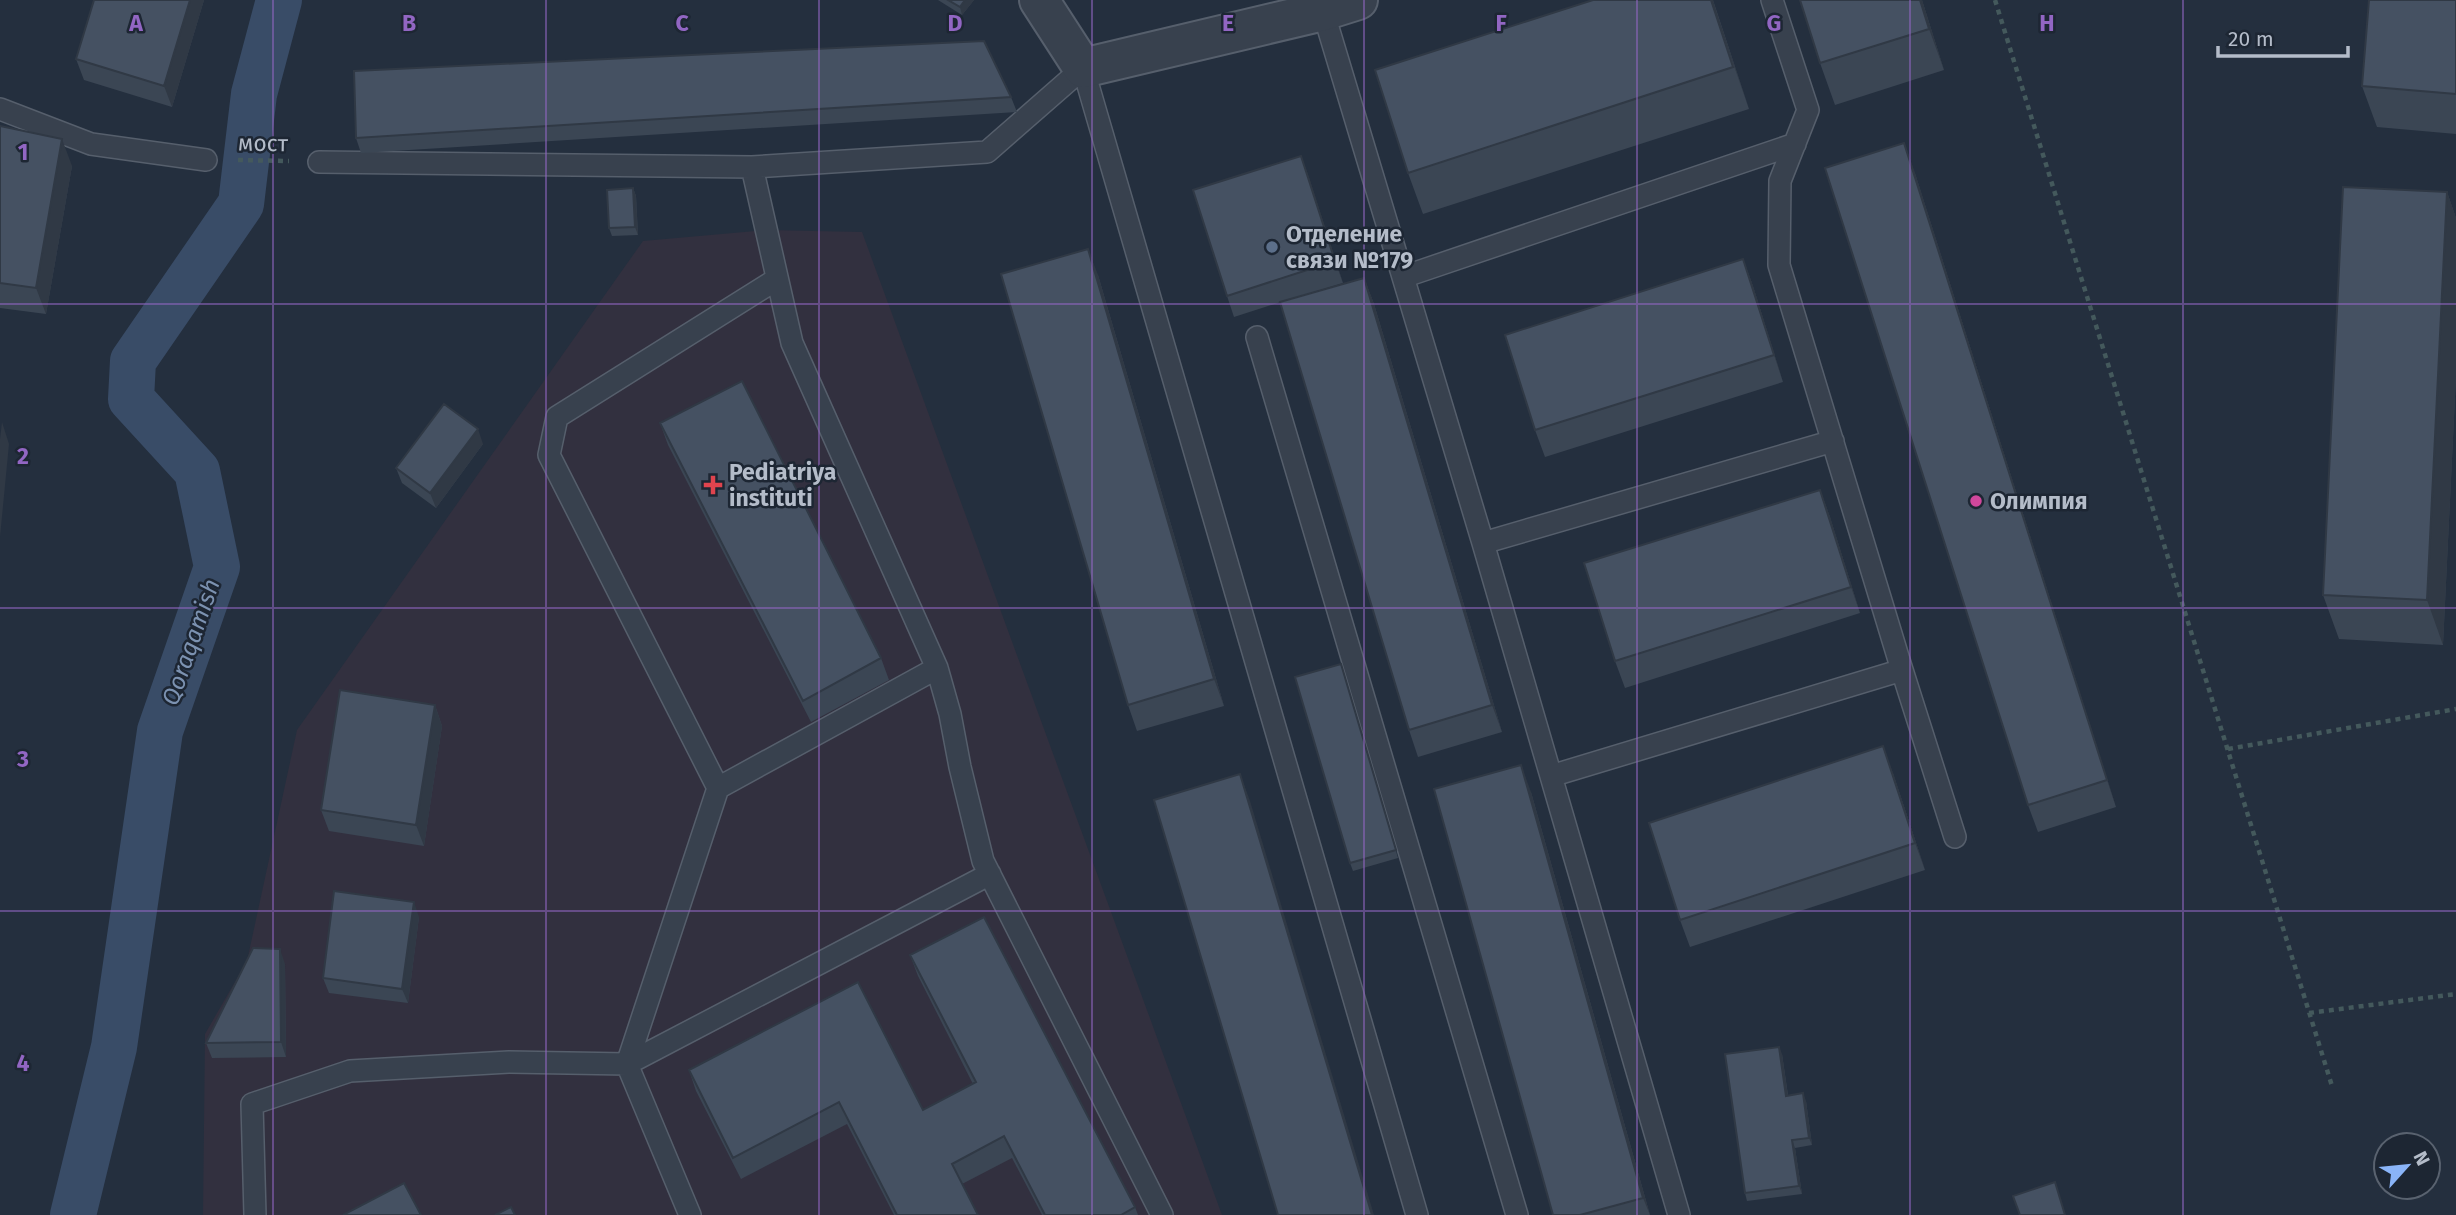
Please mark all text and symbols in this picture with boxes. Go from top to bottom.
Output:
text: A [128,9,143,37]
text: B [402,9,416,37]
text: C [675,9,689,37]
text: D [948,9,963,37]
text: E [1222,9,1234,37]
text: F [1495,9,1507,37]
text: G [1767,9,1781,37]
text: H [2039,9,2055,37]
scale bar [2218,14,2348,58]
text: 20 m [2228,26,2274,52]
street label: мост [238,129,289,157]
text: 1 [18,138,28,166]
place label: Отделение связи №179 [1286,220,1413,274]
marker: Отделение связи №179 [1264,239,1280,255]
text: 2 [17,442,29,470]
place label: Pediatriya instituti [729,458,836,512]
marker: Pediatriya instituti [703,475,723,495]
place label: Олимпия [1990,487,2088,515]
marker: Олимпия [1968,493,1984,509]
water label: Qoraqamish [156,575,226,709]
text: 3 [16,745,29,773]
text: 4 [17,1049,30,1077]
north arrow [2372,1131,2442,1201]
text: N [2409,1148,2435,1169]

